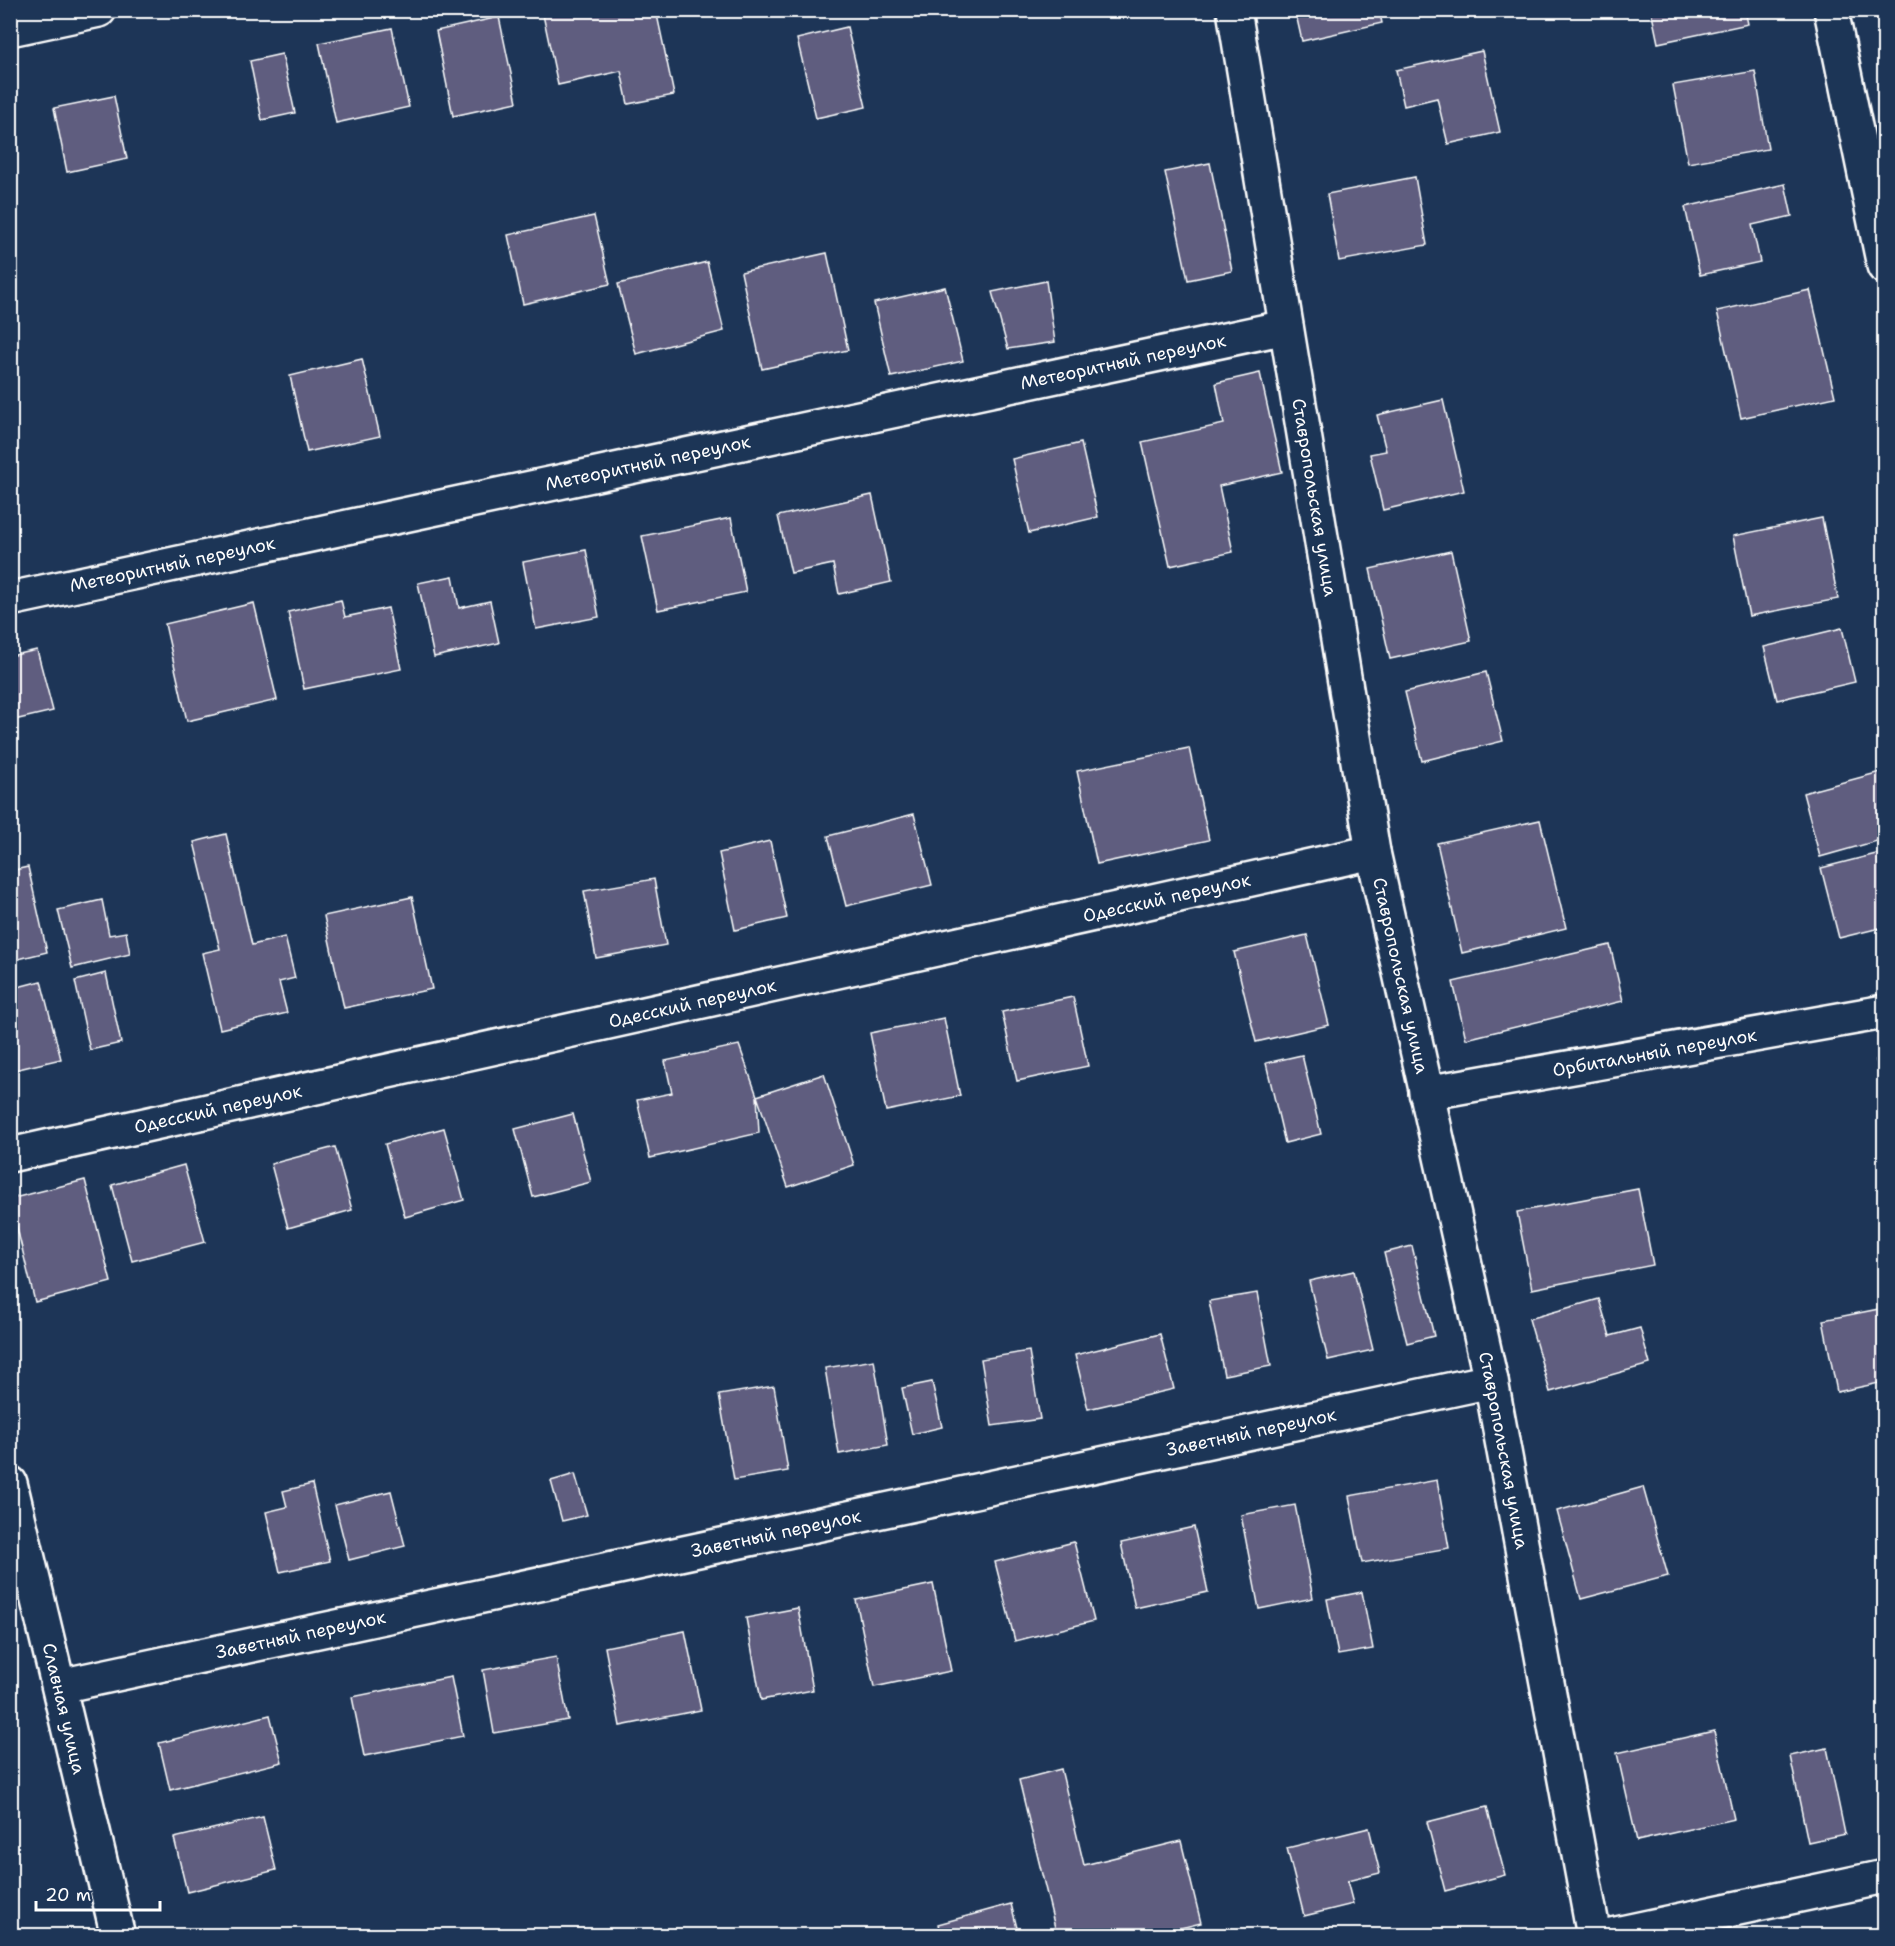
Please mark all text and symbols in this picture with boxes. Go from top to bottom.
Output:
street label: Метеоритный переулок [1018,328,1228,395]
street label: Ставропольская улица [1286,397,1343,598]
street label: Метеоритный переулок [543,429,753,497]
street label: Метеоритный переулок [67,531,278,598]
street label: Одесский переулок [1081,867,1253,928]
street label: Ставропольская улица [1367,875,1434,1076]
street label: Одесский переулок [606,973,779,1034]
street label: Орбитальный переулок [1551,1023,1759,1082]
street label: Одесский переулок [132,1078,304,1139]
street label: Ставропольская улица [1473,1349,1534,1551]
street label: Заветный переулок [1164,1402,1339,1462]
street label: Заветный переулок [689,1504,863,1563]
street label: Заветный переулок [213,1605,388,1664]
street label: Славная улица [37,1641,91,1777]
scale bar [36,1874,160,1912]
text: 20 m [45,1883,91,1907]

